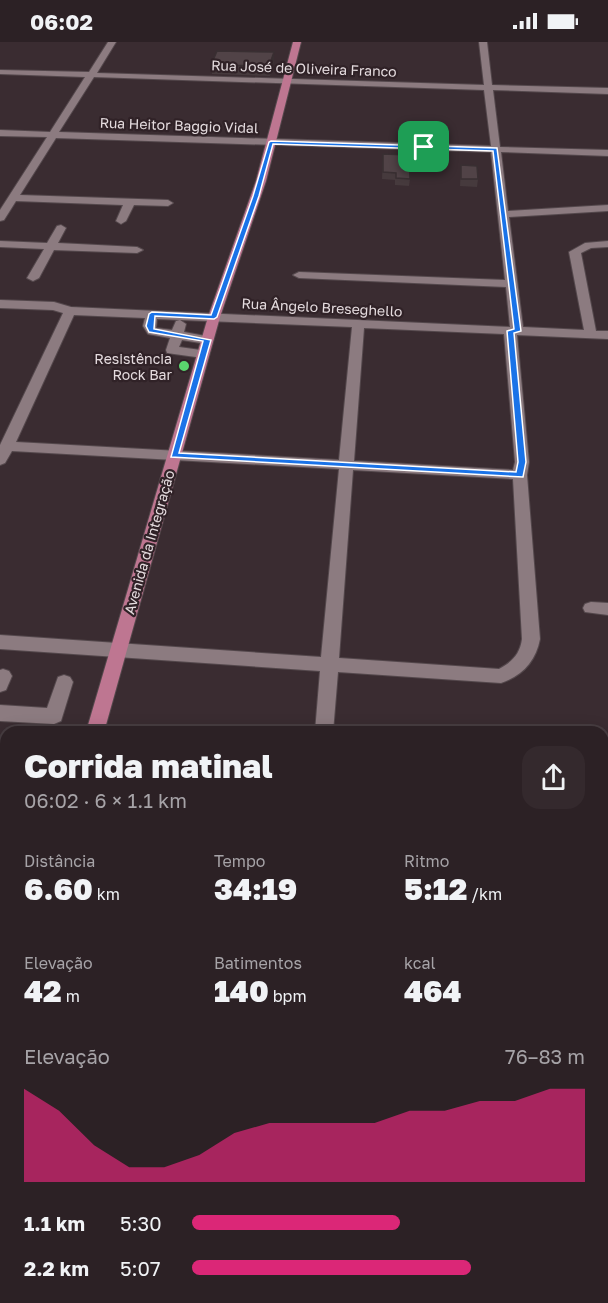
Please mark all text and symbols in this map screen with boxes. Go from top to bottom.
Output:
text: 06:02 [30,8,93,35]
street label: Rua José de Oliveira Franco [211,56,397,80]
street label: Rua Heitor Baggio Vidal [99,114,259,136]
pin [398,121,449,172]
icon: arrive [407,130,440,163]
street label: Rua Ângelo Breseghello [241,294,403,320]
place label: Resistência Rock Bar [94,350,173,383]
marker: Resistência Rock Bar [177,359,191,373]
street label: Avenida da Integração [120,468,178,616]
text: Corrida matinal [24,746,273,785]
button: share [522,746,585,809]
text: 06:02 · 6 × 1.1 km [24,788,187,812]
text: Distância [24,851,95,871]
text: Tempo [214,851,265,871]
text: Ritmo [404,851,449,871]
text: 6.60 [24,871,93,907]
text: 34:19 [214,871,297,907]
text: 5:12 [404,871,467,907]
text: km [93,884,120,904]
text: /km [467,884,502,904]
text: Elevação [24,953,93,973]
text: Batimentos [214,953,302,973]
text: kcal [404,953,436,973]
text: 42 [24,973,62,1009]
text: 140 [214,973,269,1009]
text: 464 [404,973,462,1009]
text: m [62,986,80,1006]
text: bpm [269,986,307,1006]
text: Elevação [24,1044,110,1068]
text: 76–83 m [505,1044,585,1068]
text: 1.1 km [24,1211,85,1235]
text: 5:30 [120,1211,162,1235]
text: 2.2 km [24,1256,89,1280]
text: 5:07 [120,1256,161,1280]

